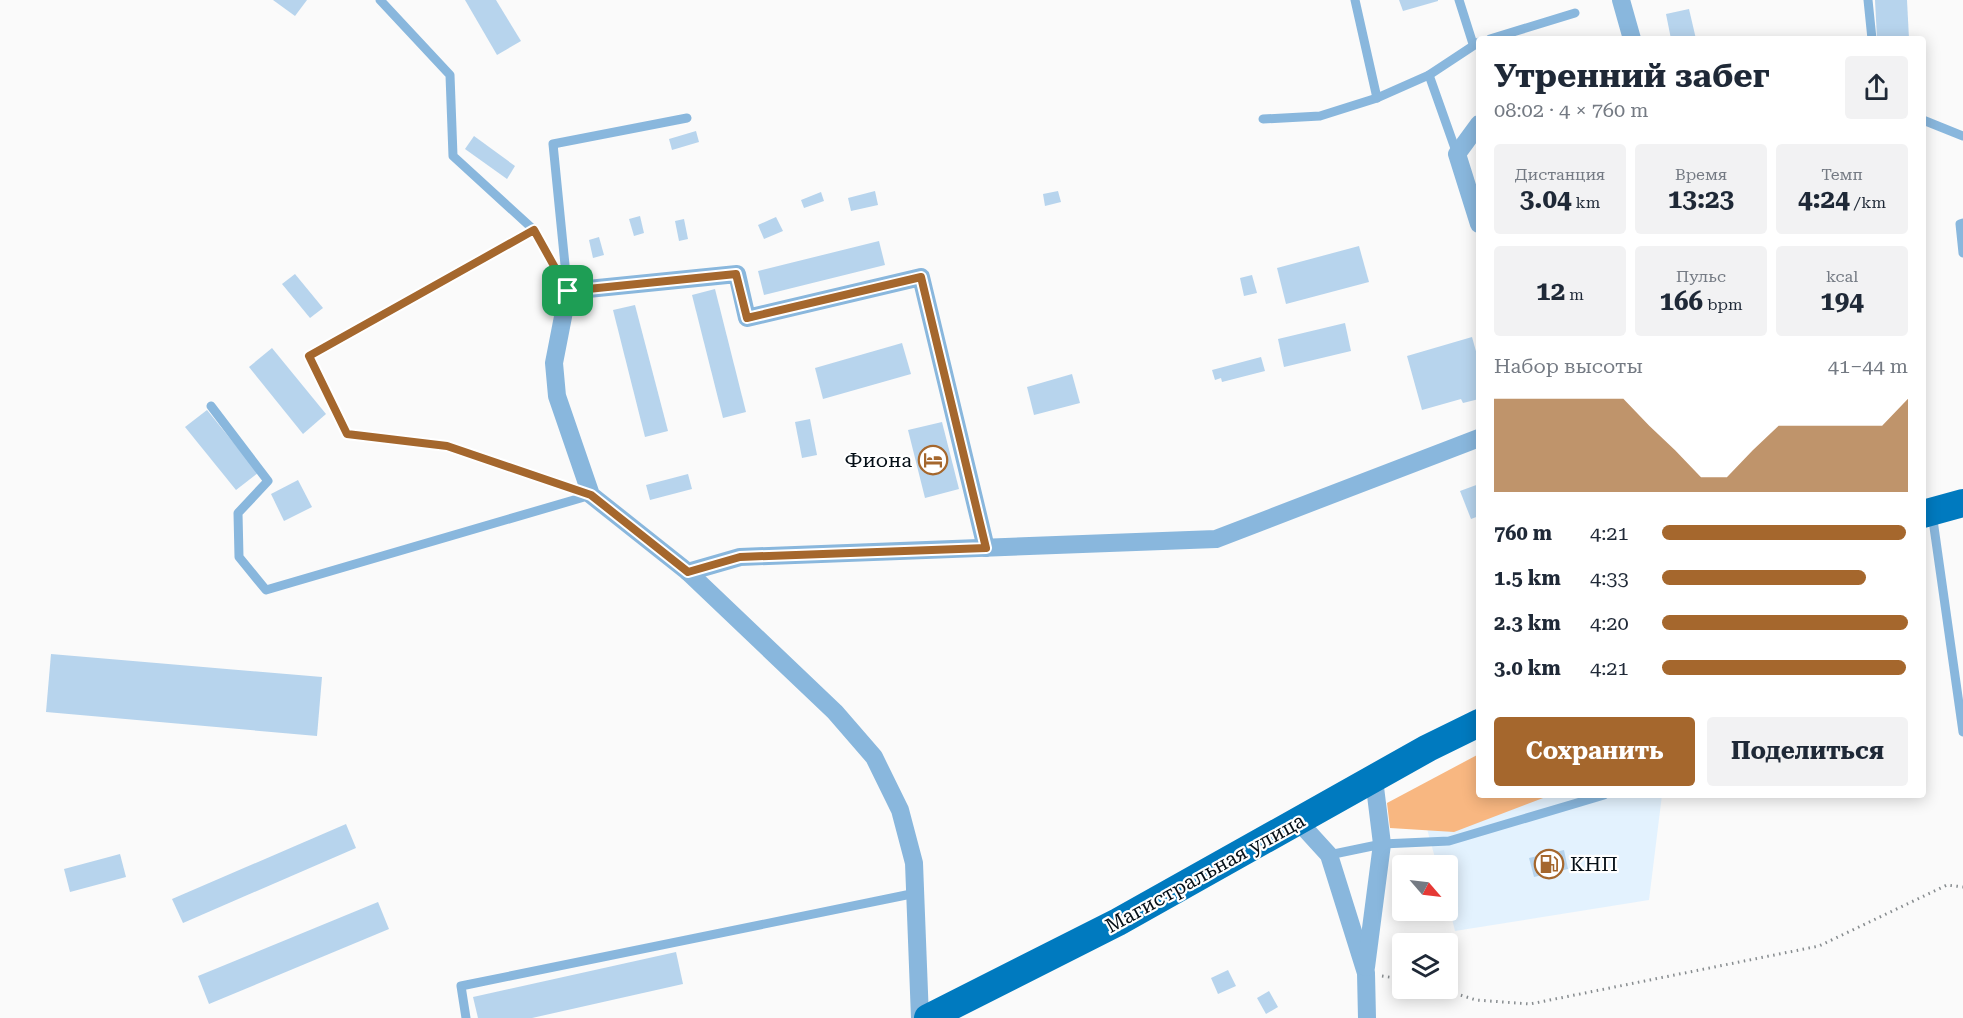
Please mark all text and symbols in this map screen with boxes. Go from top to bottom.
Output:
text: Утренний забег [1494,56,1770,95]
button: share [1845,56,1908,119]
text: 08:02 · 4 × 760 m [1494,98,1649,122]
text: Дистанция [1515,165,1605,184]
text: Время [1675,165,1727,184]
text: Темп [1821,165,1863,184]
text: 3.04 [1520,184,1572,214]
text: 13:23 [1668,184,1734,214]
text: 4:24 [1798,184,1850,214]
text: km [1572,193,1600,212]
text: /km [1850,193,1886,212]
pin [542,265,593,316]
text: Пульс [1676,267,1726,286]
text: kcal [1826,267,1858,286]
icon: arrive [551,274,584,307]
text: 12 [1536,276,1565,306]
text: m [1565,285,1584,304]
text: 166 [1659,286,1703,316]
text: 194 [1820,286,1864,316]
text: bpm [1703,295,1743,314]
text: Набор высоты [1494,354,1643,378]
text: 41–44 m [1828,354,1908,378]
hotel icon: Фиона [917,444,949,476]
place label: Фиона [845,448,912,472]
text: 760 m [1494,521,1552,545]
text: 4:21 [1590,521,1629,545]
text: 1.5 km [1494,566,1561,590]
text: 4:33 [1590,566,1629,590]
text: 2.3 km [1494,611,1561,635]
text: 4:20 [1590,611,1629,635]
text: 3.0 km [1494,656,1561,680]
text: 4:21 [1590,656,1629,680]
button: Сохранить [1494,717,1695,786]
button: Поделиться [1707,717,1908,786]
street label: Магистральная улица [1101,808,1309,938]
fuel station icon: КНП [1533,848,1565,880]
place label: КНП [1570,852,1618,876]
north arrow [1392,855,1458,921]
map controls [1392,855,1458,999]
button: layers [1392,933,1458,999]

